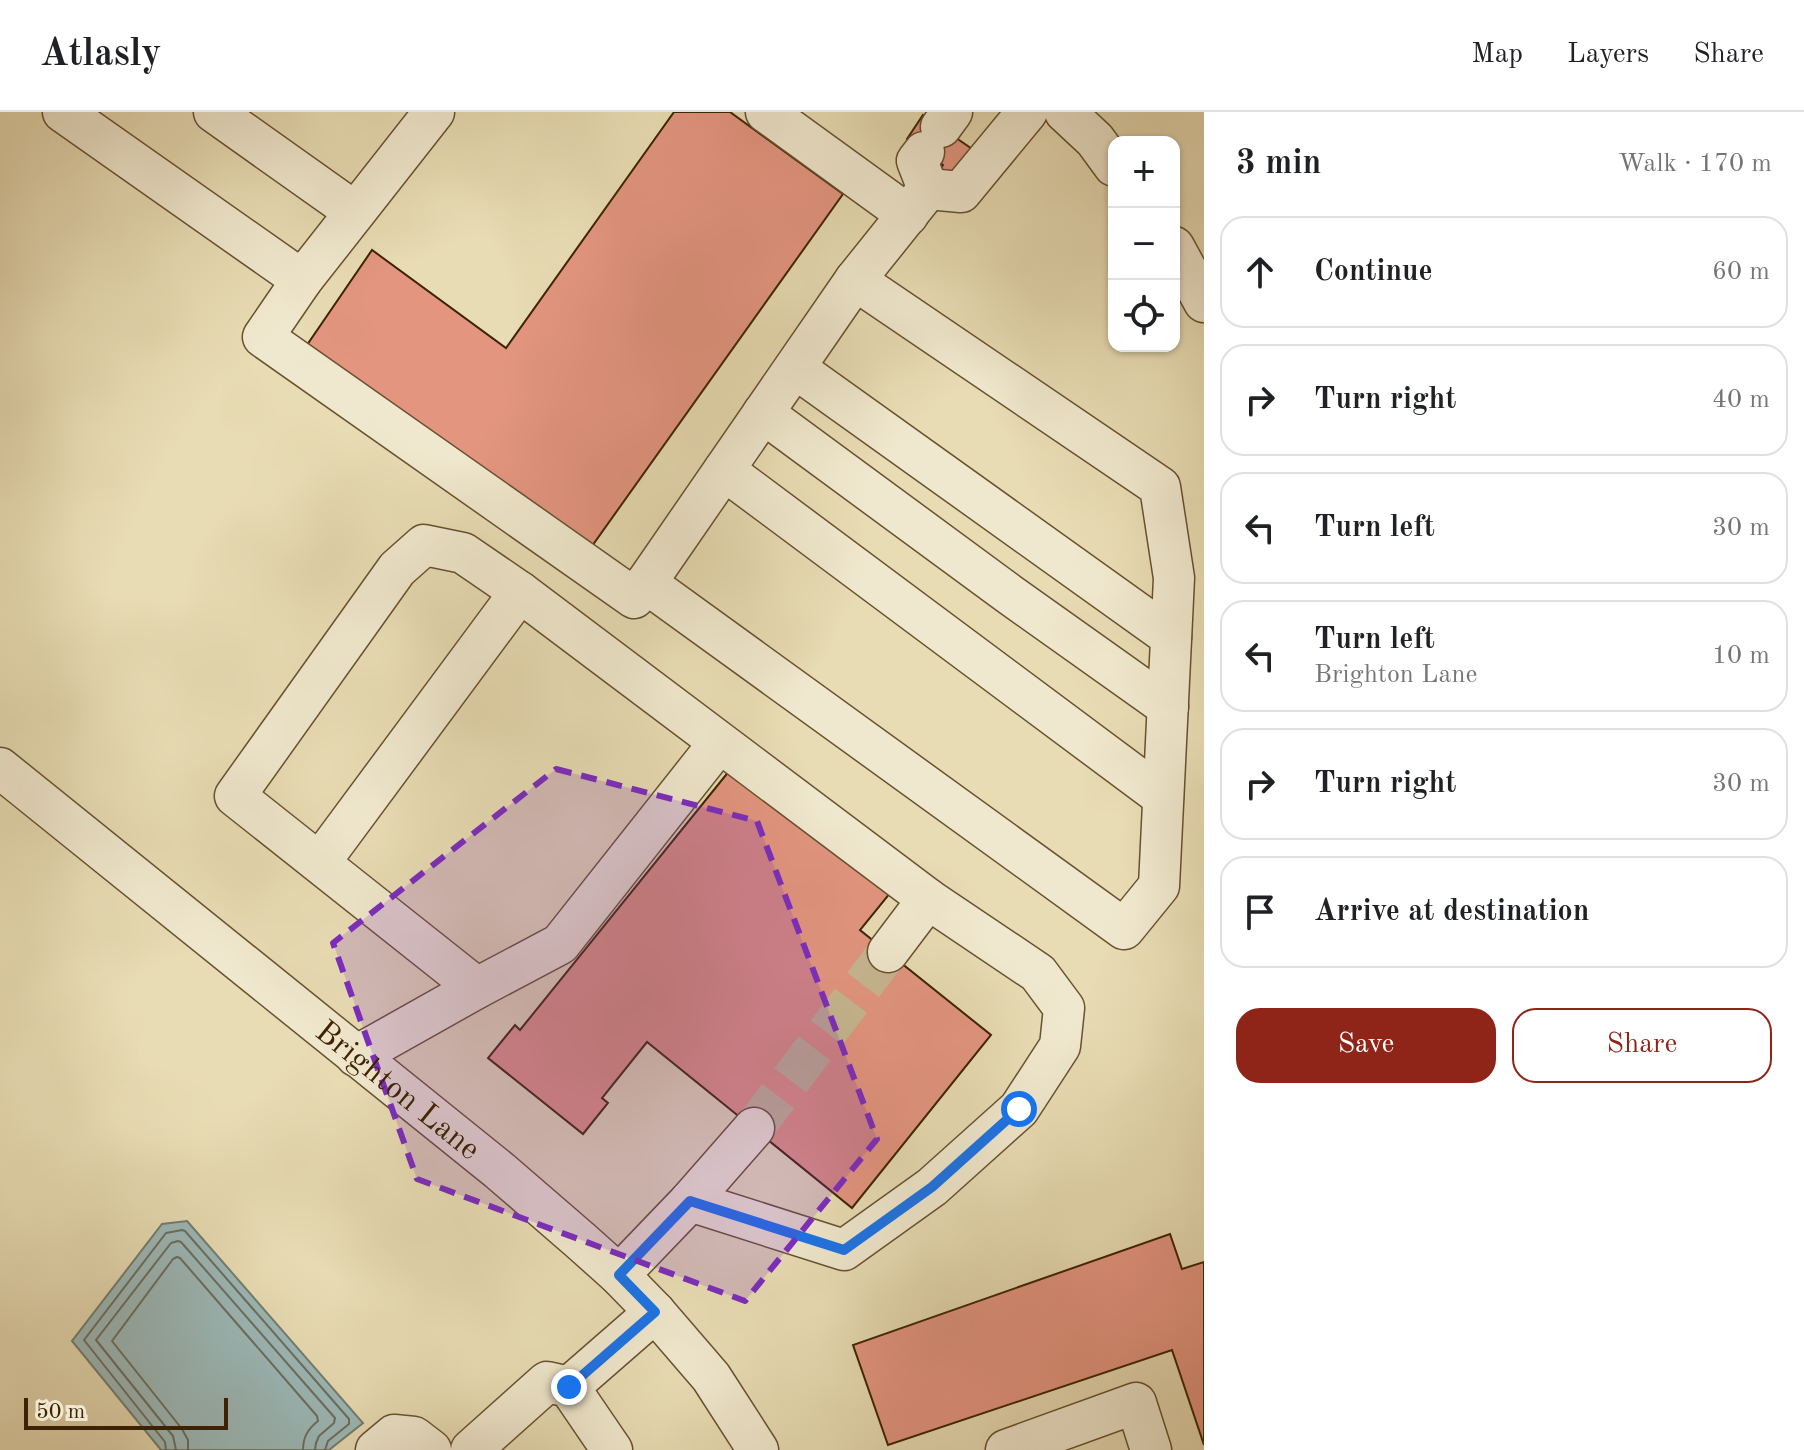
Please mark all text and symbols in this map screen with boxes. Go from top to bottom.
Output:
text: Atlasly [40,36,161,74]
text: Map [1471,41,1523,69]
text: Layers [1567,41,1649,69]
text: Share [1693,41,1764,69]
map controls [1108,136,1180,352]
button: + [1108,136,1180,208]
text: 3 min [1236,147,1321,181]
text: Walk · 170 m [1618,151,1772,177]
button: − [1108,208,1180,280]
icon: ahead [1238,250,1282,294]
text: Continue [1314,257,1433,287]
text: 60 m [1712,259,1770,285]
button: locate [1108,280,1180,352]
icon: right [1238,378,1282,422]
text: Turn right [1314,385,1456,415]
text: 40 m [1712,387,1770,413]
icon: left [1238,506,1282,550]
text: Turn left [1314,513,1435,543]
text: 30 m [1712,515,1770,541]
text: Turn left [1314,625,1435,655]
icon: left [1238,634,1282,678]
text: 10 m [1712,643,1770,669]
text: Brighton Lane [1314,662,1477,688]
icon: right [1238,762,1282,806]
text: Turn right [1314,769,1456,799]
text: 30 m [1712,771,1770,797]
icon: arrive [1238,890,1282,934]
text: Arrive at destination [1314,897,1589,927]
button: Save [1236,1008,1496,1083]
button: Share [1512,1008,1772,1083]
street label: Brighton Lane [308,1016,485,1167]
route start [1001,1091,1037,1127]
route end [551,1369,587,1405]
scale bar [24,1394,228,1430]
text: 50 m [36,1401,85,1423]

